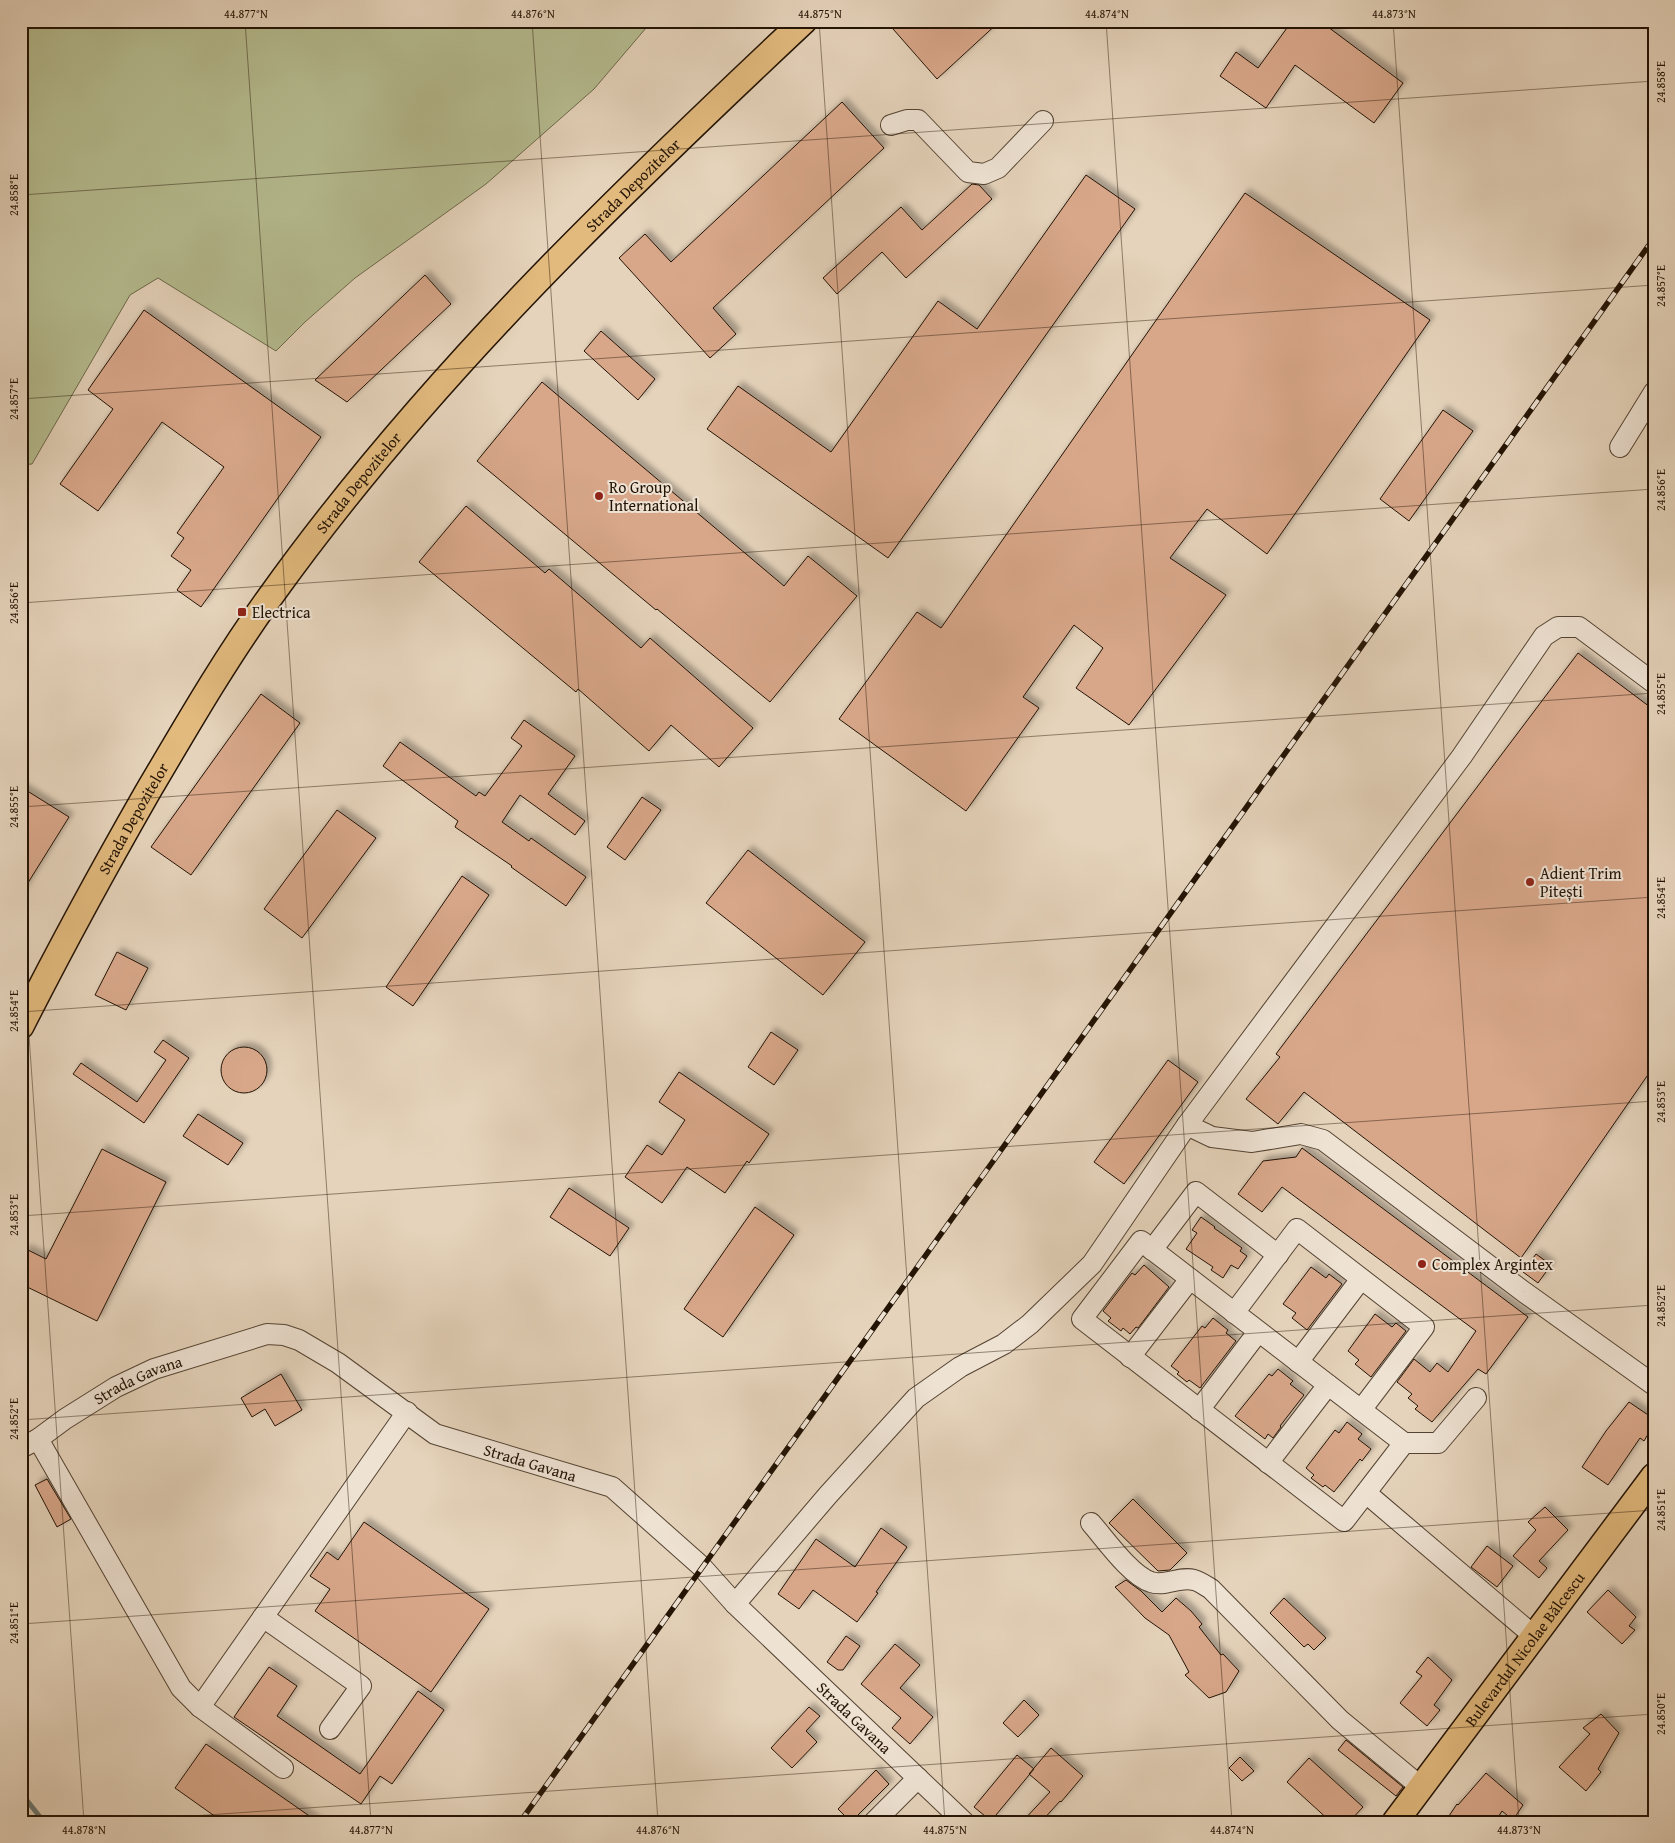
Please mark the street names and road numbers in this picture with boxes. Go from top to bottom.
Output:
street label: Strada Depozitelor [580,132,686,237]
street label: Strada Depozitelor [309,426,407,538]
street label: Strada Depozitelor [92,758,175,879]
street label: Strada Gavana [89,1349,185,1410]
street label: Strada Gavana [481,1437,580,1488]
street label: Bulevardul Nicolae Bălcescu [1459,1566,1591,1731]
street label: Strada Gavana [811,1676,897,1759]

